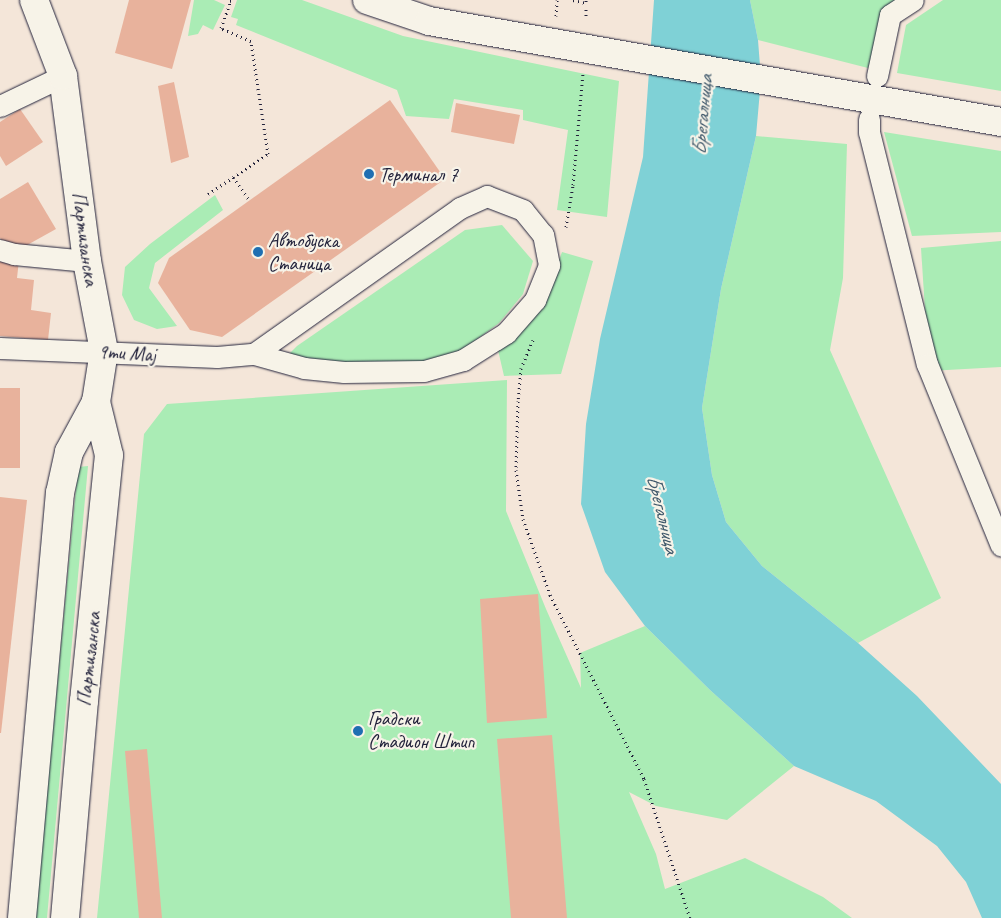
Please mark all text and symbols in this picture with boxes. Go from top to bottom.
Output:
water label: Брегалница [686,74,718,156]
place label: Терминал 7 [379,162,458,186]
marker: Терминал 7 [363,168,375,180]
street label: Партизанска [67,190,103,288]
place label: Автобуска Станица [268,228,339,275]
marker: Автобуска Станица [252,246,264,258]
street label: 9ти Мај [97,339,157,367]
water label: Брегалница [641,472,685,556]
street label: Партизанска [72,611,106,707]
place label: Градски Стадион Штип [368,707,475,754]
marker: Градски Стадион Штип [352,725,364,737]

